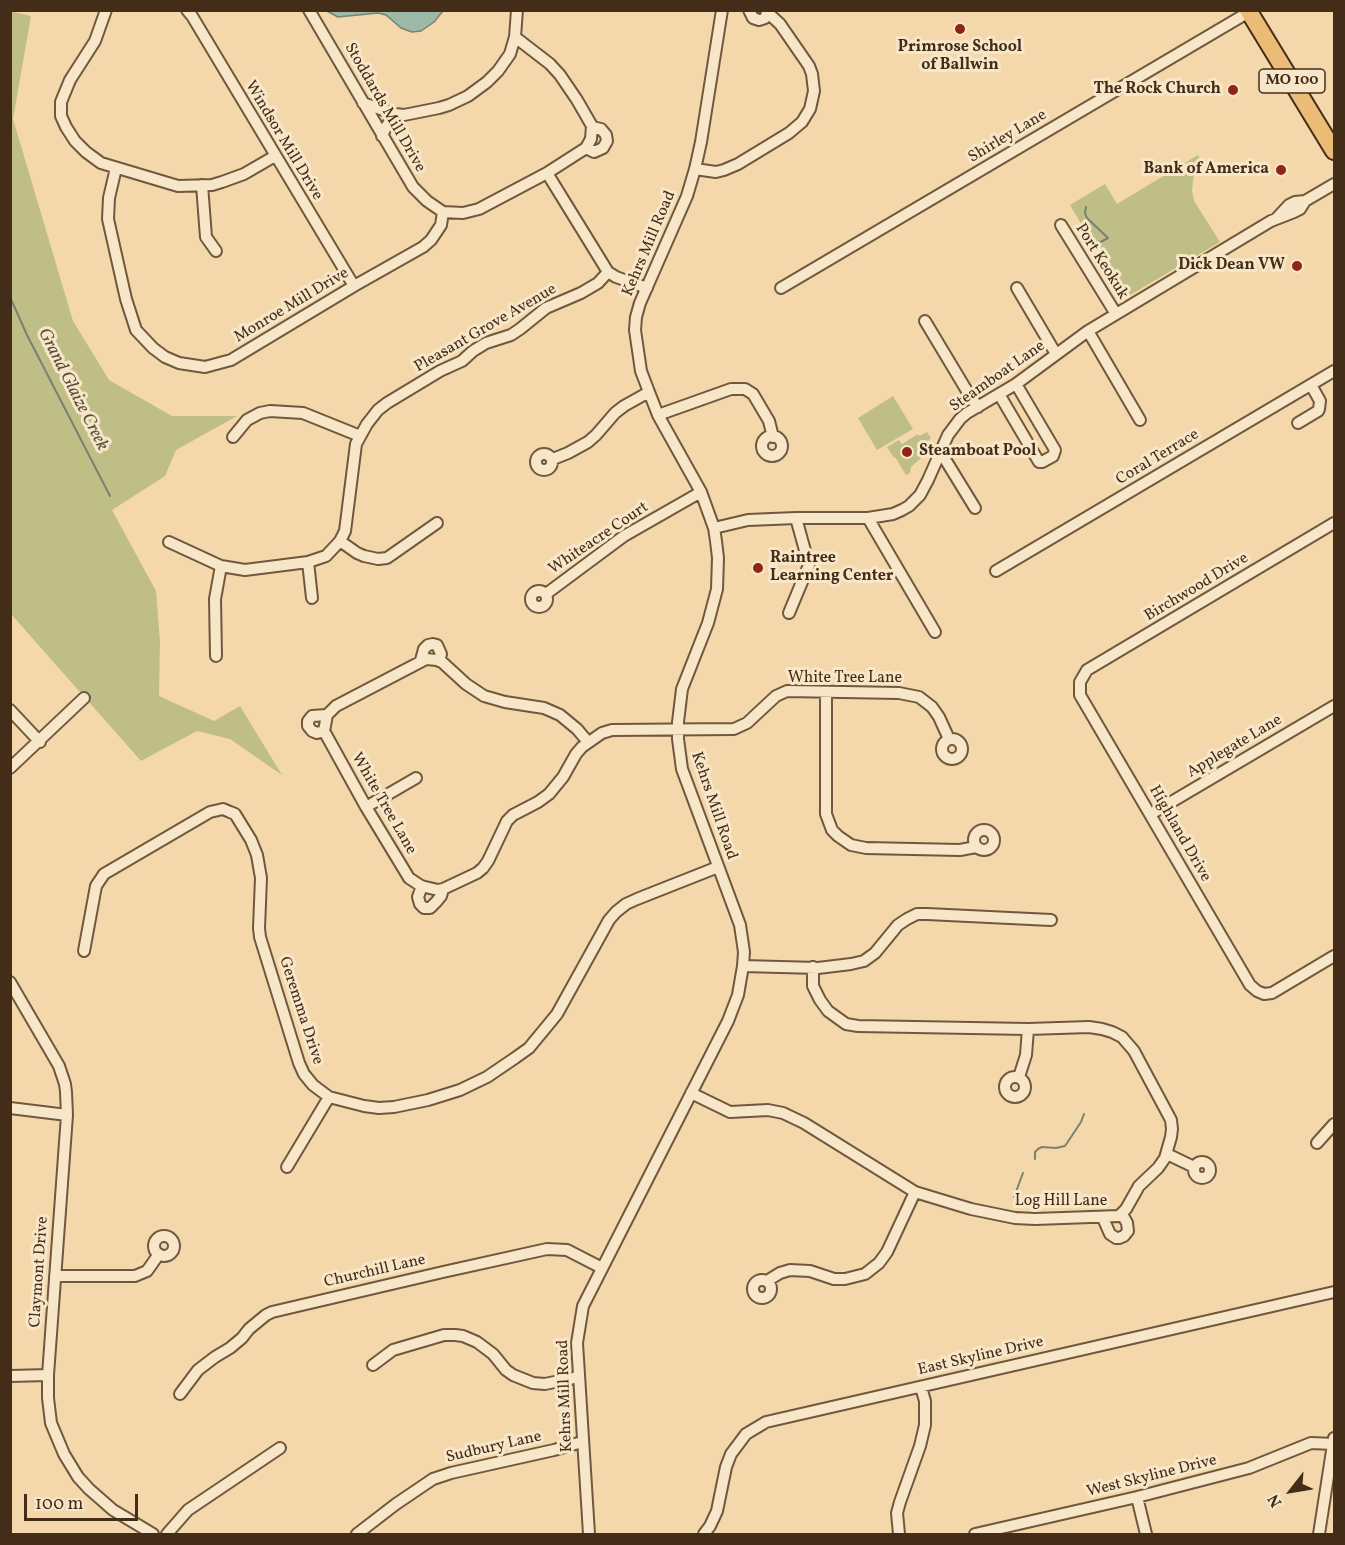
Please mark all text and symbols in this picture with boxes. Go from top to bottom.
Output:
marker: Primrose School of Ballwin [953,22,967,36]
place label: Primrose School of Ballwin [898,38,1022,76]
street label: Stoddards Mill Drive [339,40,429,176]
road number: MO 100 [1259,69,1325,93]
street label: Windsor Mill Drive [240,78,326,204]
place label: The Rock Church [1094,80,1221,100]
marker: The Rock Church [1226,83,1240,97]
street label: Shirley Lane [965,106,1051,168]
place label: Bank of America [1144,160,1269,180]
marker: Bank of America [1274,163,1288,177]
street label: Kehrs Mill Road [619,188,681,300]
street label: Port Keokuk [1070,221,1132,303]
place label: Dick Dean VW [1178,256,1285,276]
marker: Dick Dean VW [1290,259,1304,273]
street label: Monroe Mill Drive [231,264,353,348]
street label: Pleasant Grove Avenue [411,280,561,378]
water label: Grand Glaize Creek [32,325,112,455]
street label: Steamboat Lane [947,337,1049,417]
street label: Coral Terrace [1113,426,1203,490]
place label: Steamboat Pool [919,442,1036,462]
marker: Steamboat Pool [900,445,914,459]
street label: Whiteacre Court [545,499,653,579]
place label: Raintree Learning Center [770,549,893,587]
street label: Birchwood Drive [1142,549,1252,627]
marker: Raintree Learning Center [751,561,765,575]
street label: White Tree Lane [788,669,902,689]
street label: Applegate Lane [1184,711,1286,783]
street label: White Tree Lane [346,750,420,858]
street label: Kehrs Mill Road [686,750,740,862]
street label: Highland Drive [1144,782,1214,886]
street label: Geremma Drive [274,955,326,1067]
street label: Log Hill Lane [1015,1192,1107,1212]
street label: Claymont Drive [27,1216,53,1328]
street label: Churchill Lane [322,1251,428,1293]
street label: East Skyline Drive [916,1333,1046,1381]
street label: Kehrs Mill Road [554,1339,578,1453]
street label: Sudbury Lane [444,1428,544,1468]
street label: West Skyline Drive [1085,1452,1219,1502]
north arrow [1261,1461,1321,1521]
scale bar [27,1482,141,1520]
text: N [1263,1490,1288,1511]
text: 100 m [35,1492,84,1517]

